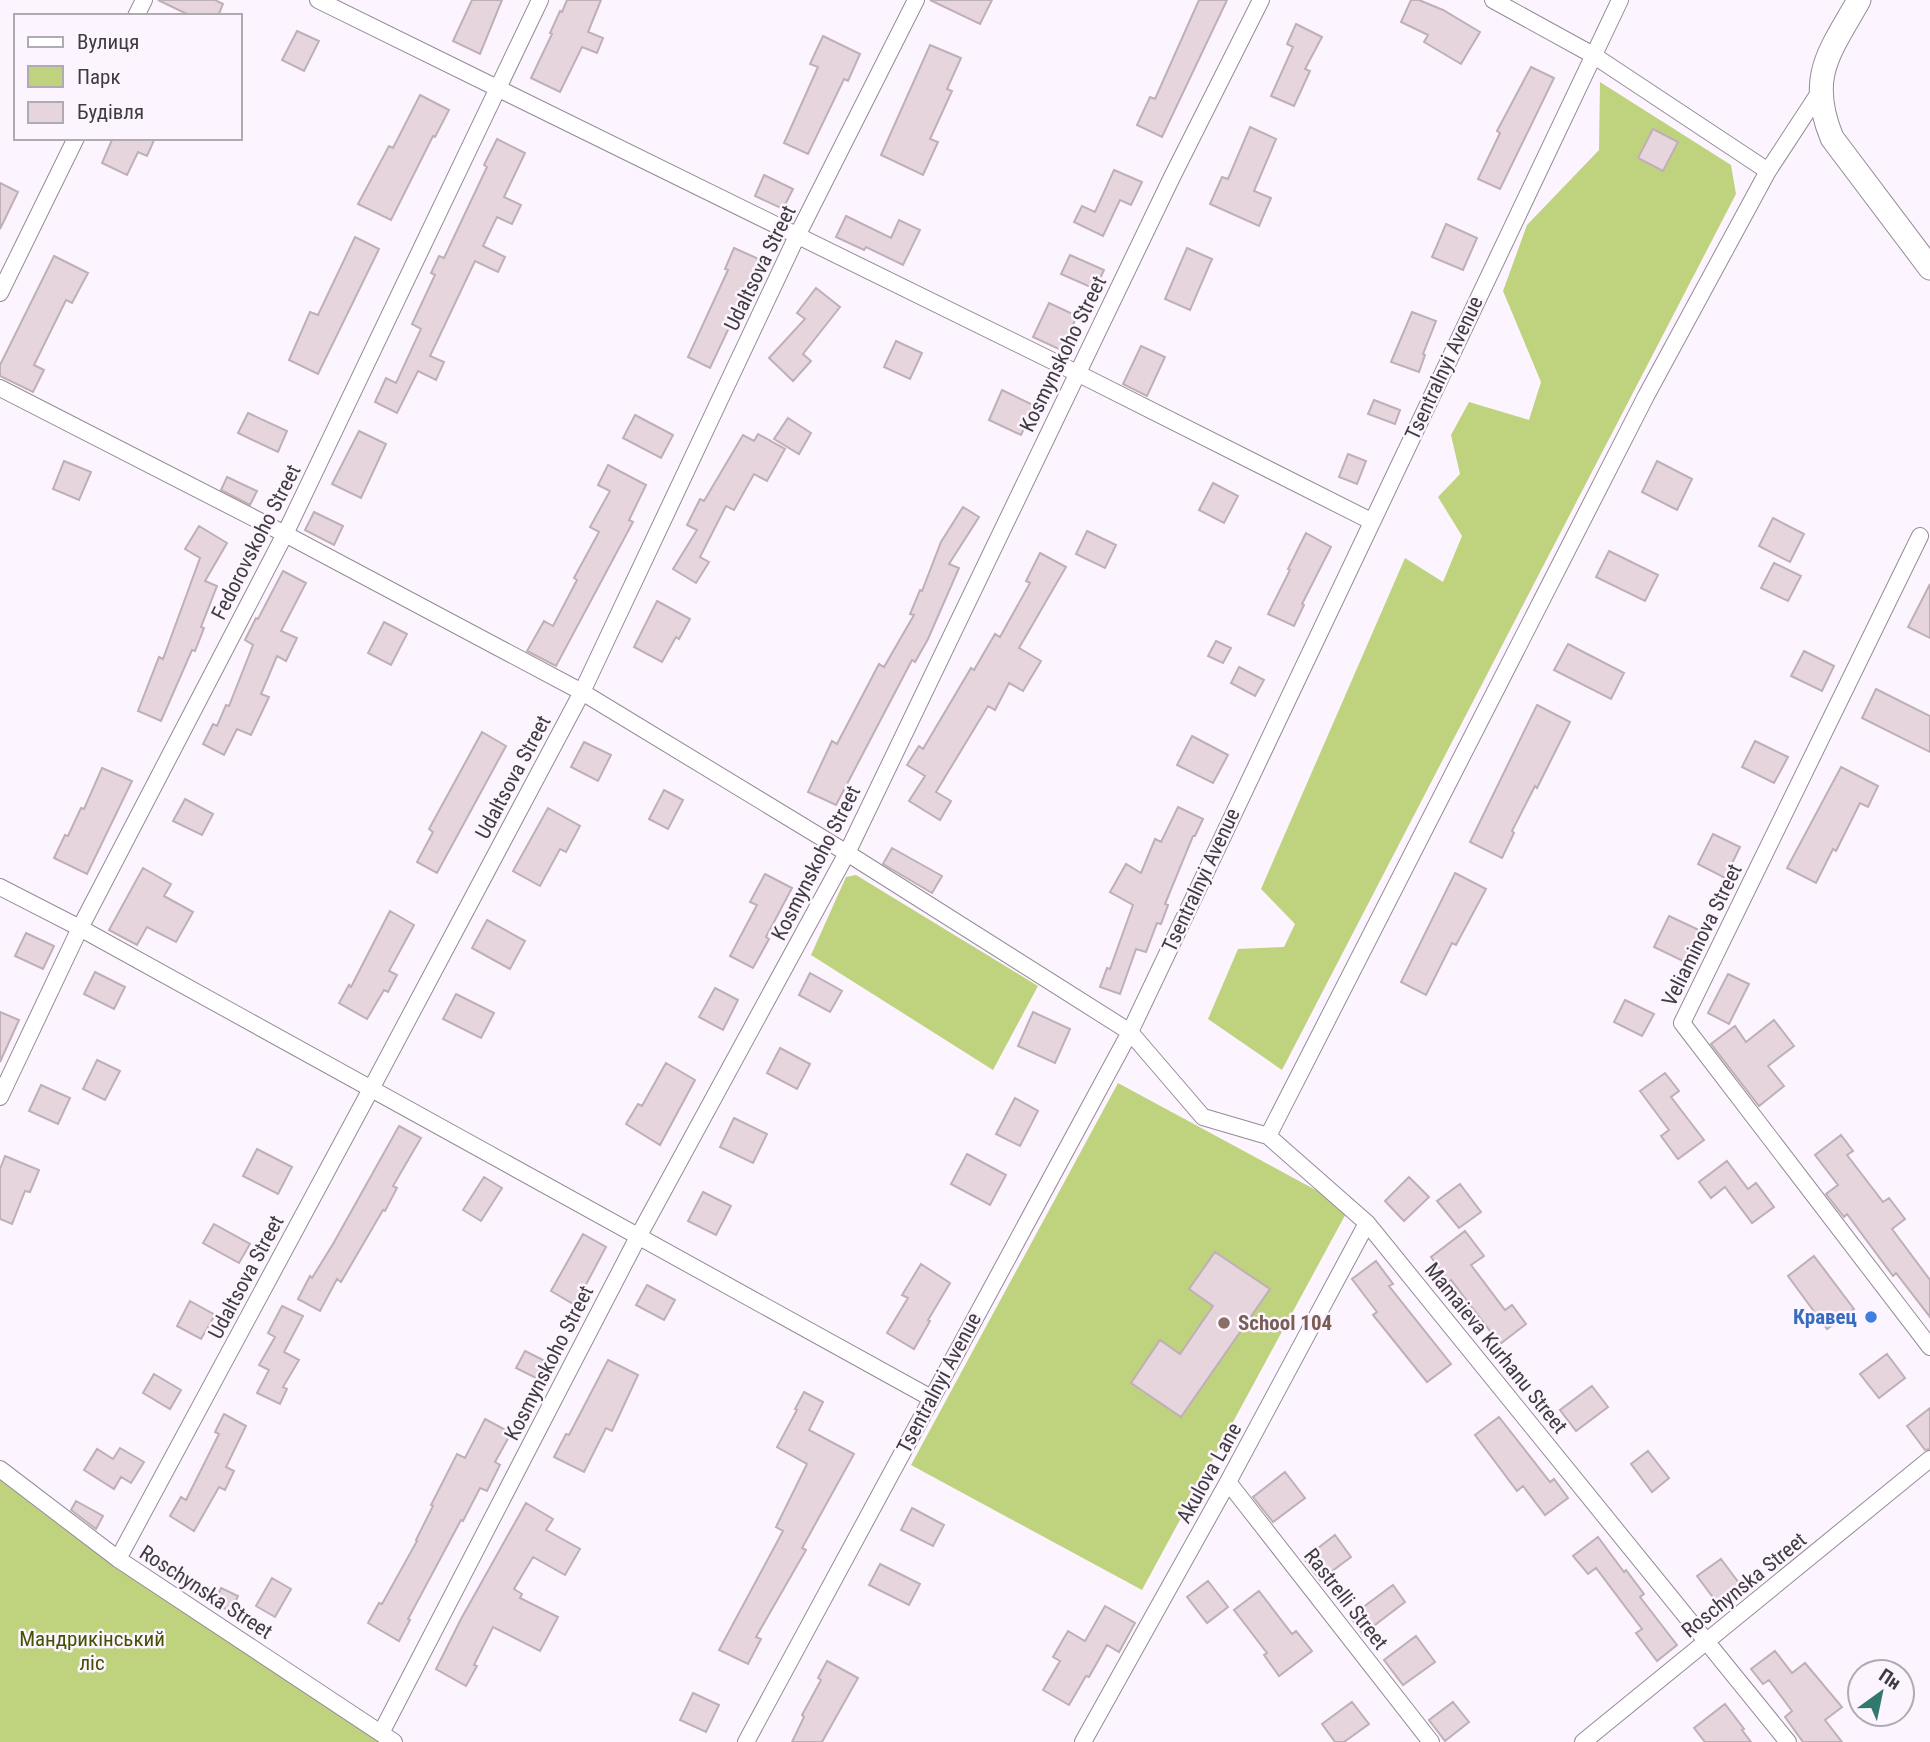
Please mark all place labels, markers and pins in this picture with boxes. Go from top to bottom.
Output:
place label: Кравец [1793,1305,1857,1329]
marker: Кравец [1863,1309,1879,1325]
place label: School 104 [1238,1311,1332,1335]
marker: School 104 [1216,1315,1232,1331]

